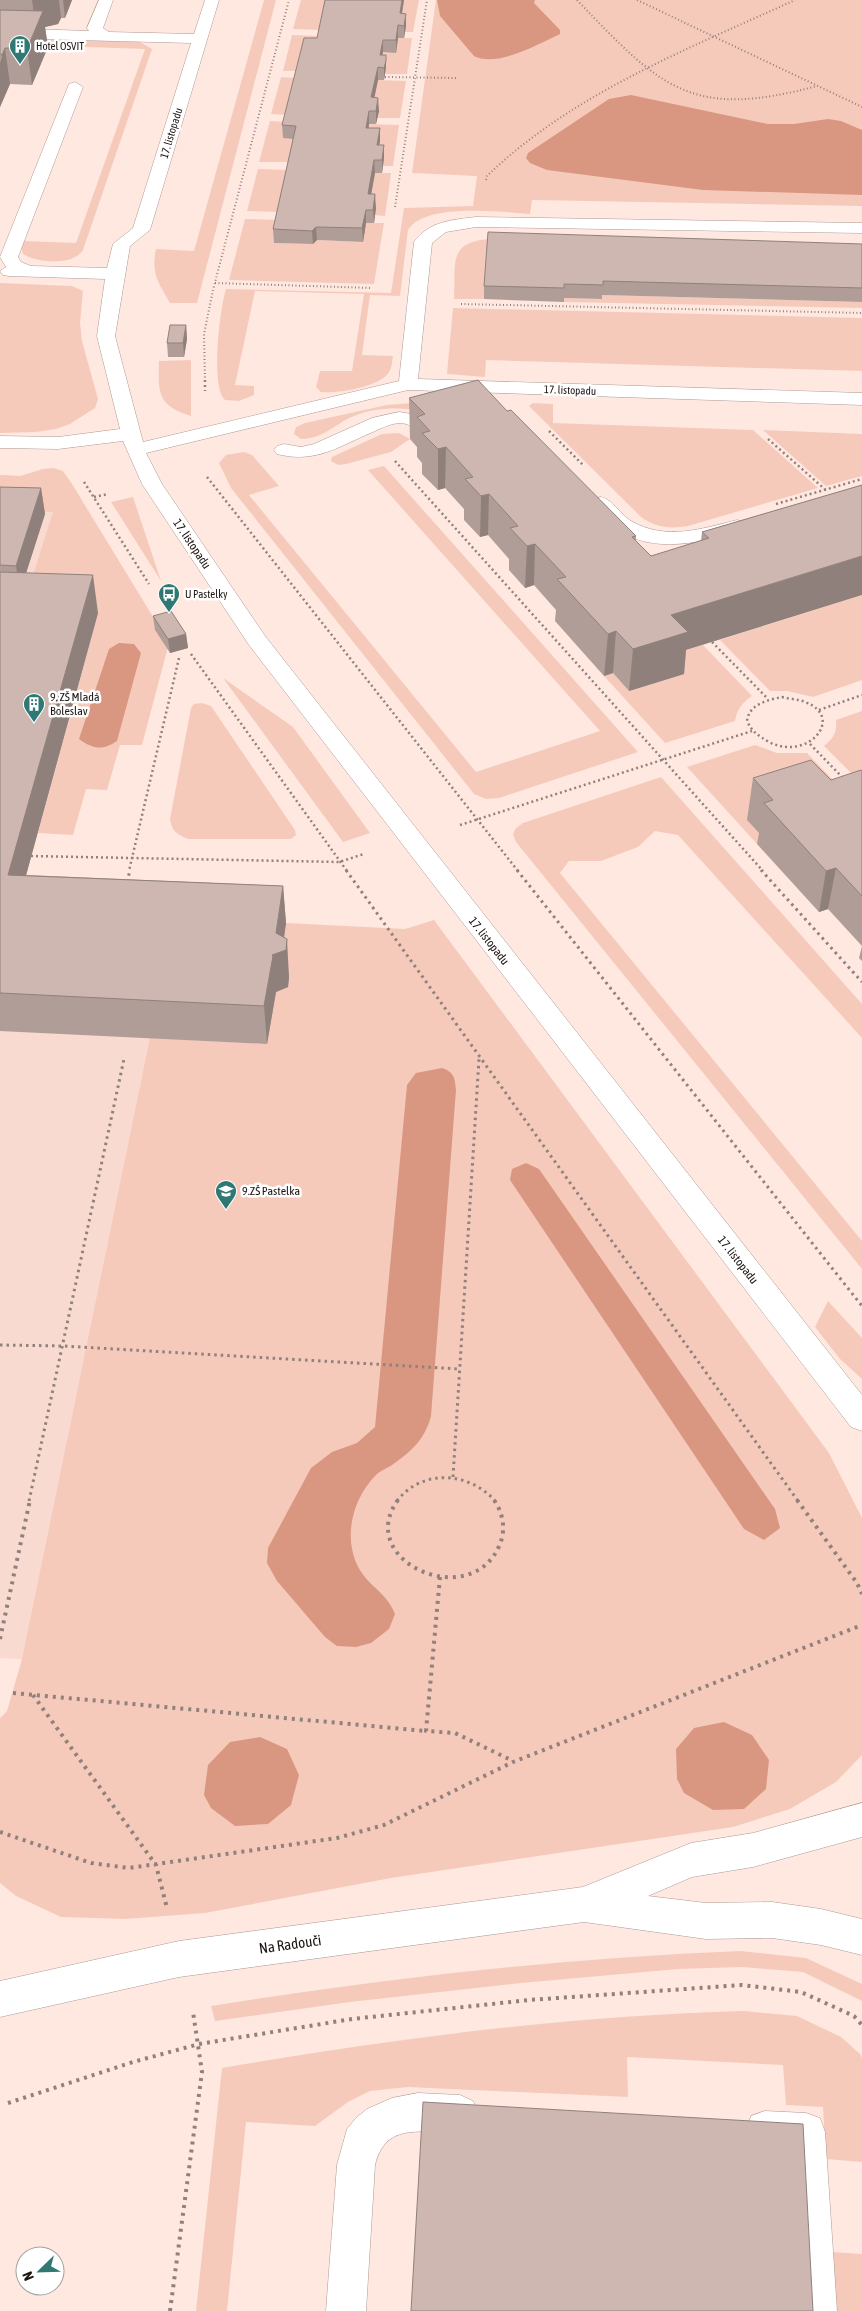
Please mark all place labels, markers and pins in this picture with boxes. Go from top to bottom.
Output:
building icon: Hotel OSVIT [8,34,32,65]
place label: Hotel OSVIT [36,40,84,52]
bus stop icon: U Pastelky [157,582,181,613]
place label: U Pastelky [185,588,228,600]
place label: 9. ZŠ Mladá Boleslav [50,690,100,718]
building icon: 9. ZŠ Mladá Boleslav [22,692,46,723]
school or university icon: 9.ZŠ Pastelka [214,1179,238,1210]
place label: 9.ZŠ Pastelka [242,1184,300,1198]

